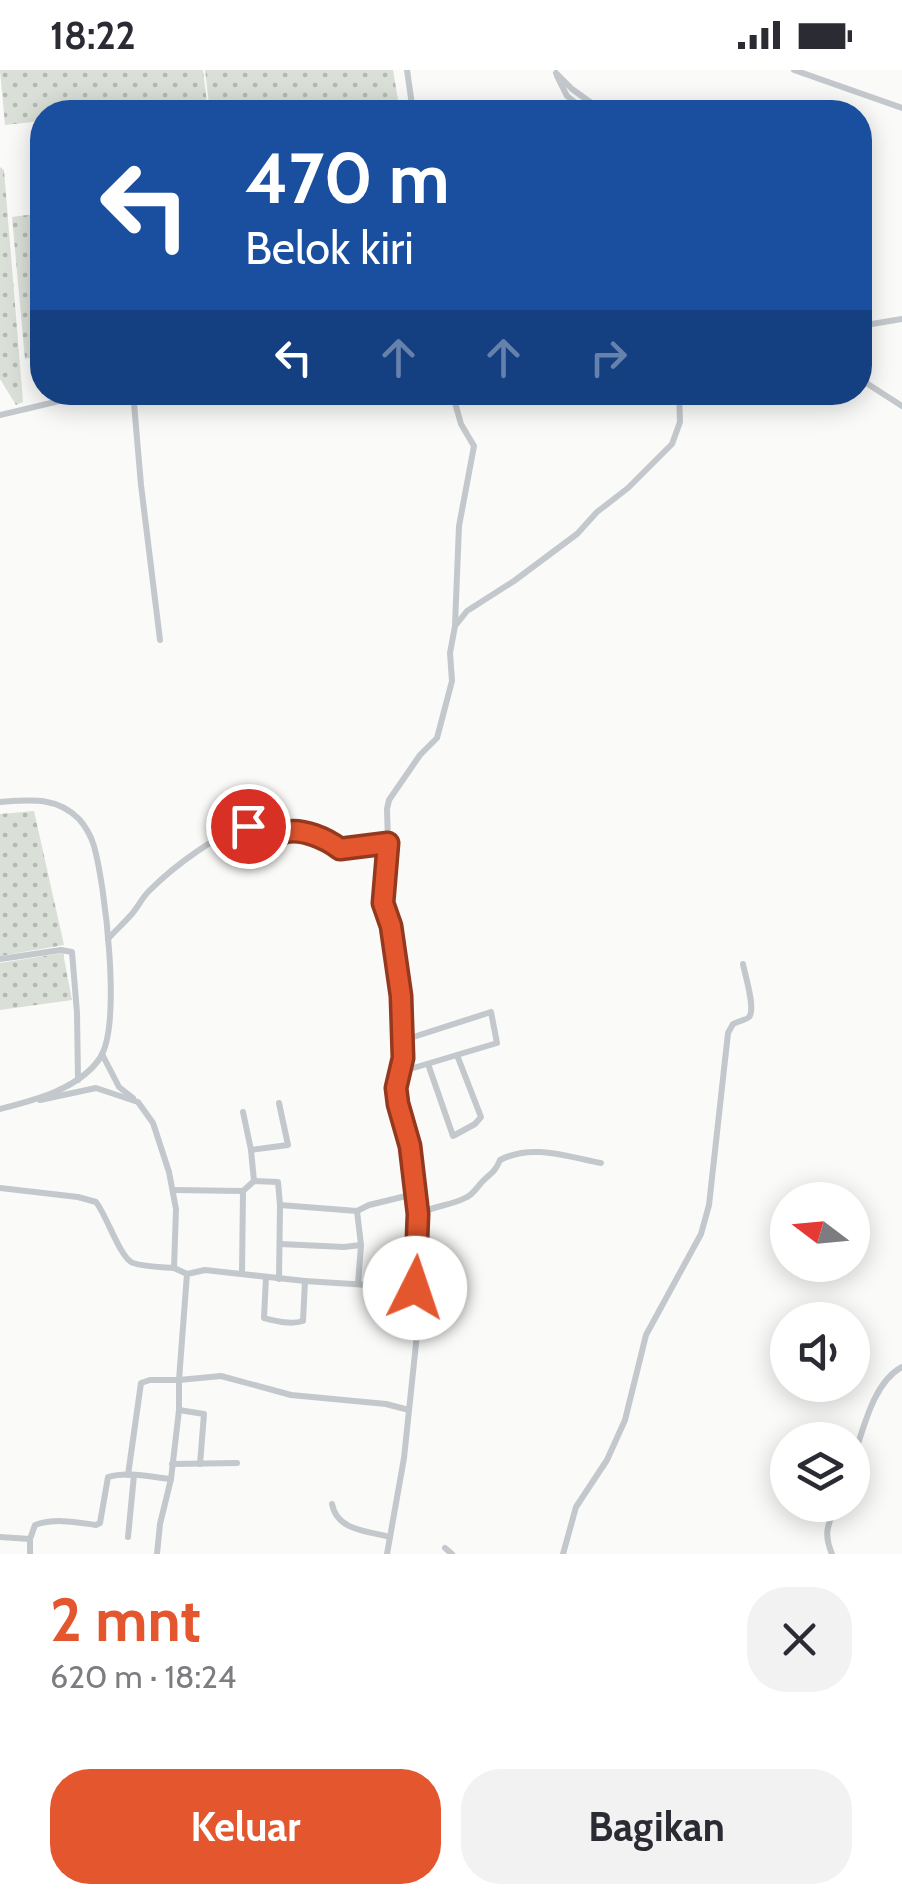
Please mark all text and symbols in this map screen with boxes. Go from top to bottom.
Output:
text: 18:22 [50,12,136,59]
text: 470 m [245,135,450,221]
icon: left [80,140,210,270]
text: Belok kiri [245,221,414,275]
icon: left [266,330,321,385]
icon: ahead [371,330,426,385]
icon: ahead [476,330,531,385]
icon: right [581,330,636,385]
pin [206,784,291,869]
icon: arrive [221,799,276,854]
north arrow [770,1182,870,1282]
map controls [770,1182,870,1522]
position arrow [363,1236,467,1340]
button: sound [770,1302,870,1402]
button: layers [770,1422,870,1522]
text: 2 mnt [50,1583,201,1656]
button: close [747,1587,852,1692]
text: 620 m · 18:24 [50,1657,236,1696]
button: Keluar [50,1769,441,1884]
button: Bagikan [461,1769,852,1884]

